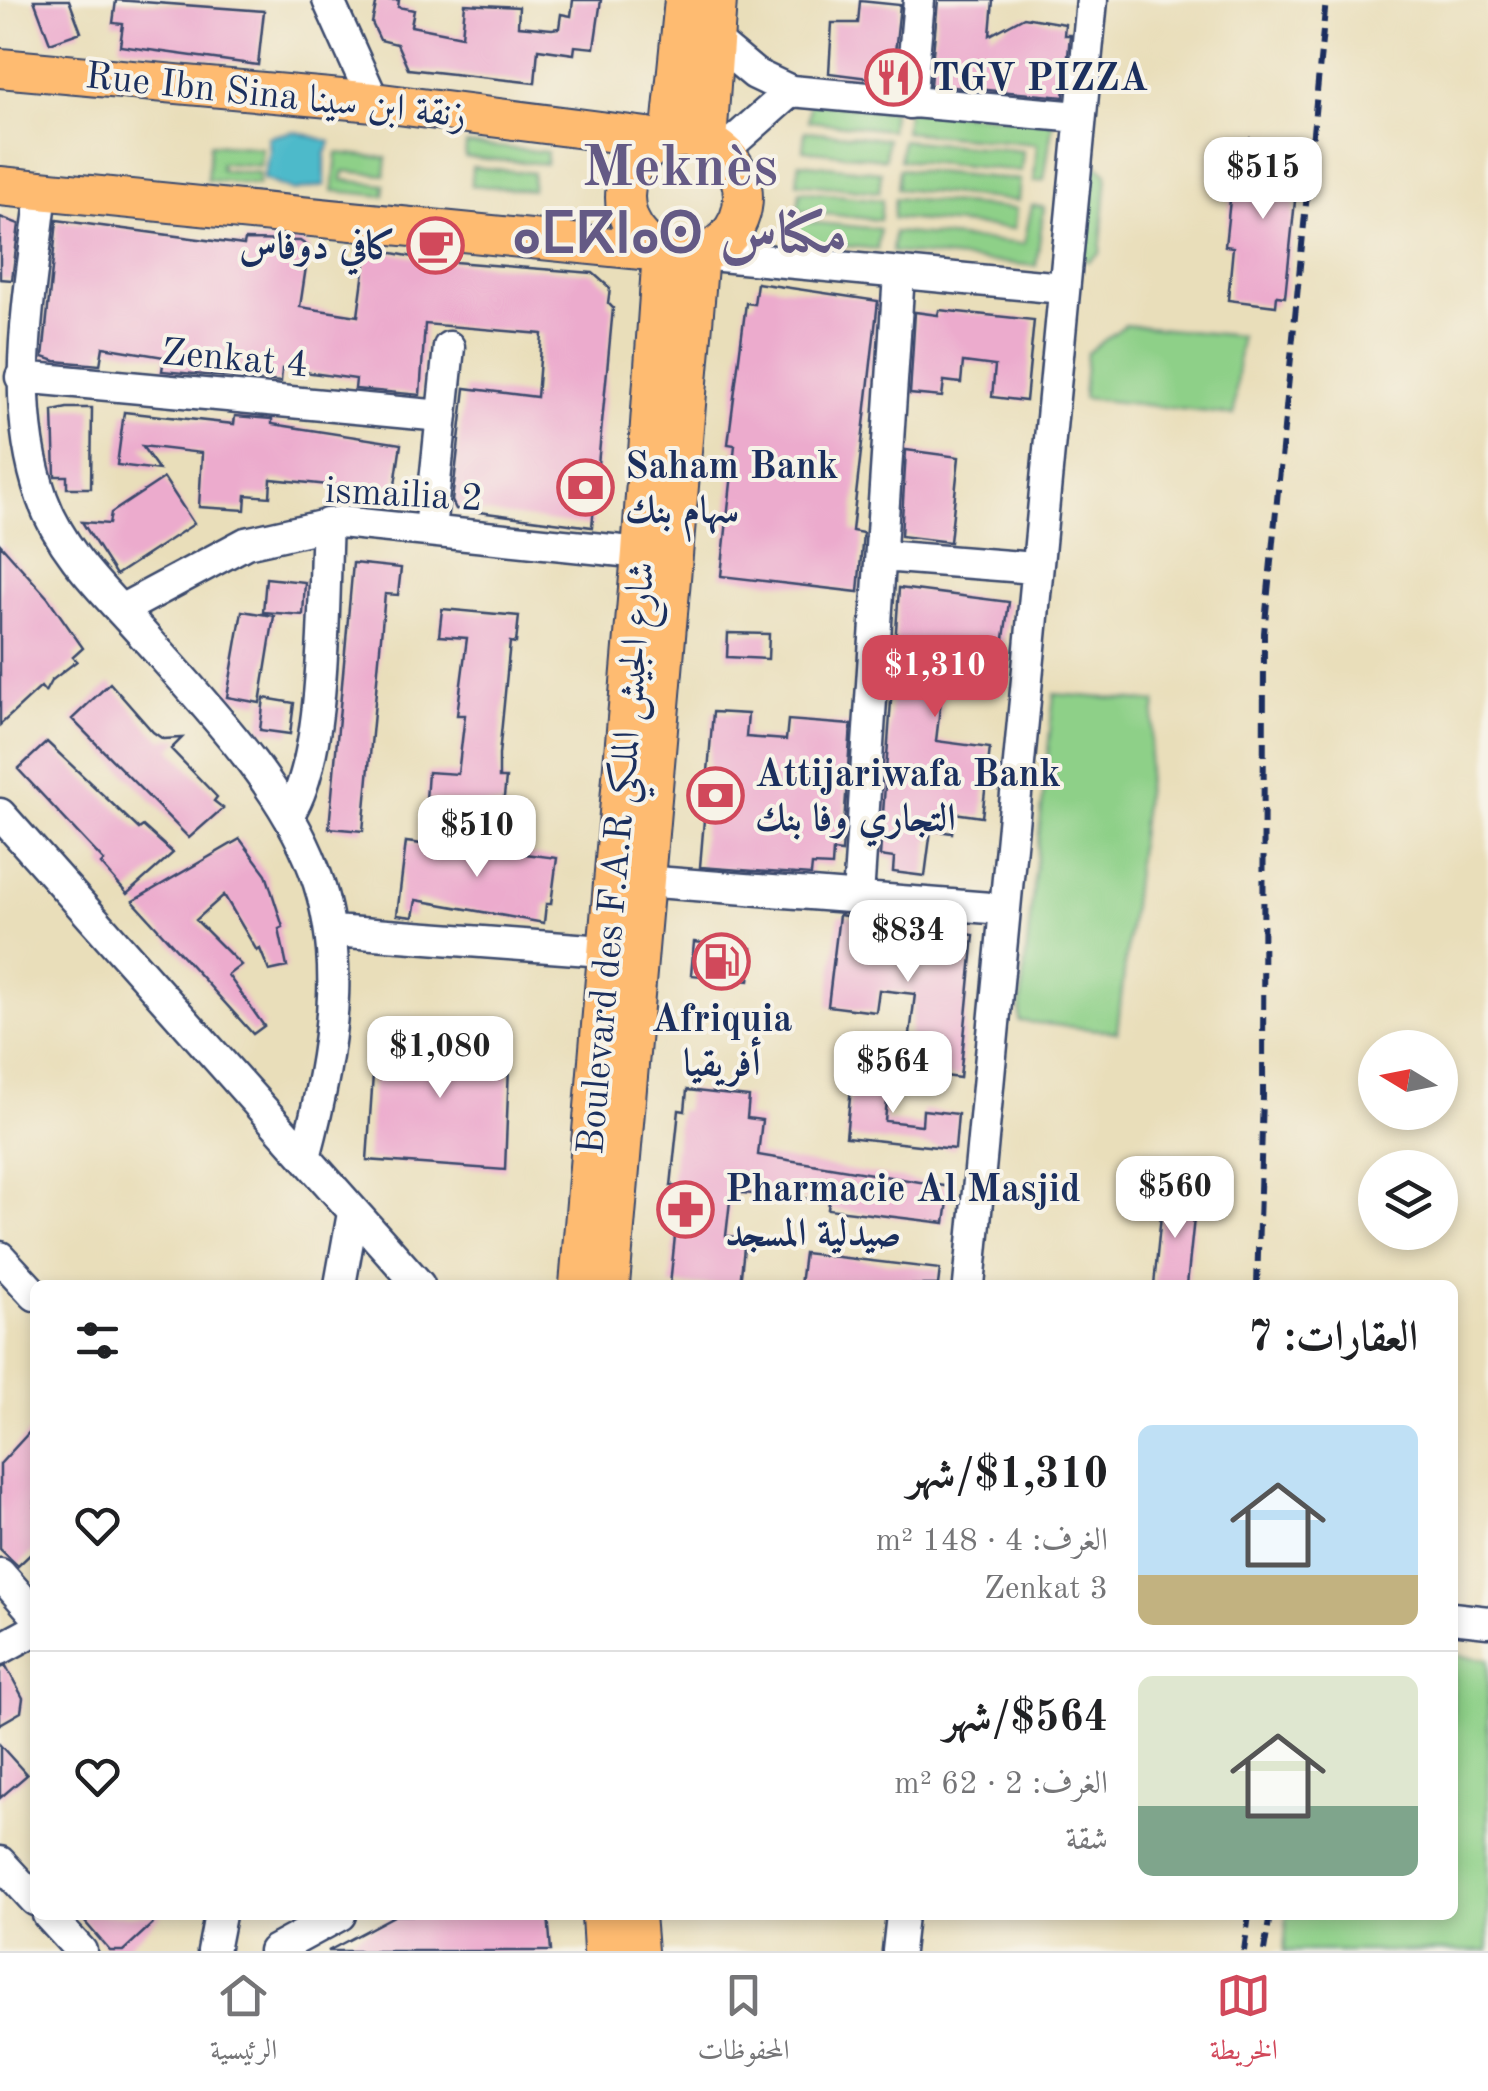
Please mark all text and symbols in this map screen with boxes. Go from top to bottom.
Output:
restaurant icon: TGV PIZZA [863,47,923,107]
street label: Rue Ibn Sina زنقة ابن سينا [83,58,468,137]
place label: TGV PIZZA [932,61,1148,99]
pin: $515 [1204,137,1322,222]
district label: Meknès ⴰⵎⴽⵏⴰⵙ مكناس [513,141,847,266]
text: $515 [1226,153,1300,185]
cafe icon: كافي دوفاس [405,215,465,275]
place label: كافي دوفاس [239,227,396,276]
street label: Zenkat 4 [160,335,310,385]
place label: Saham Bank سهام بنك [625,449,838,543]
bank icon: Saham Bank سهام بنك [556,457,616,517]
street label: ismailia 2 [324,473,484,519]
street label: Boulevard des F.A.R شارع الجيش الملكي [571,560,676,1157]
pin: $1,310 [854,635,1016,720]
text: $1,310 [884,651,986,683]
place label: Attijariwafa Bank التجاري وفا بنك [755,757,1061,847]
bank icon: Attijariwafa Bank التجاري وفا بنك [686,765,746,825]
pin: $510 [418,795,536,880]
text: $510 [440,811,514,843]
pin: $834 [849,900,967,985]
text: $834 [871,916,945,948]
fuel station icon: Afriquia أفريقيا [692,931,752,991]
place label: Afriquia أفريقيا [651,1002,793,1087]
pin: $1,080 [359,1016,521,1101]
north arrow [1358,1030,1458,1130]
map controls [1358,1030,1458,1250]
pin: $564 [834,1031,952,1116]
text: $1,080 [389,1032,491,1064]
text: $564 [856,1047,930,1079]
button: layers [1358,1150,1458,1250]
pin: $560 [1116,1156,1234,1241]
place label: Pharmacie Al Masjid صيدلية المسجد [725,1172,1080,1254]
text: $560 [1138,1172,1212,1204]
pharmacy icon: Pharmacie Al Masjid صيدلية المسجد [656,1180,716,1240]
icon: filters [70,1313,125,1368]
text: العقارات: 7 [1248,1318,1418,1360]
text: $1,310/شهر [907,1455,1108,1497]
icon: home [1218,1465,1338,1585]
icon: heart [70,1498,125,1553]
text: الغرف: 4 · 148 m² [876,1526,1108,1558]
text: Zenkat 3 [984,1574,1108,1606]
text: $564/شهر [943,1698,1108,1740]
icon: home [1218,1716,1338,1836]
icon: heart [70,1749,125,1804]
text: الغرف: 2 · 62 m² [894,1769,1108,1801]
text: شقة [1066,1825,1108,1857]
tab: الرئيسية [210,1968,277,2077]
tab: المحفوظات [697,1968,790,2077]
tab: الخريطة [1210,1968,1278,2077]

